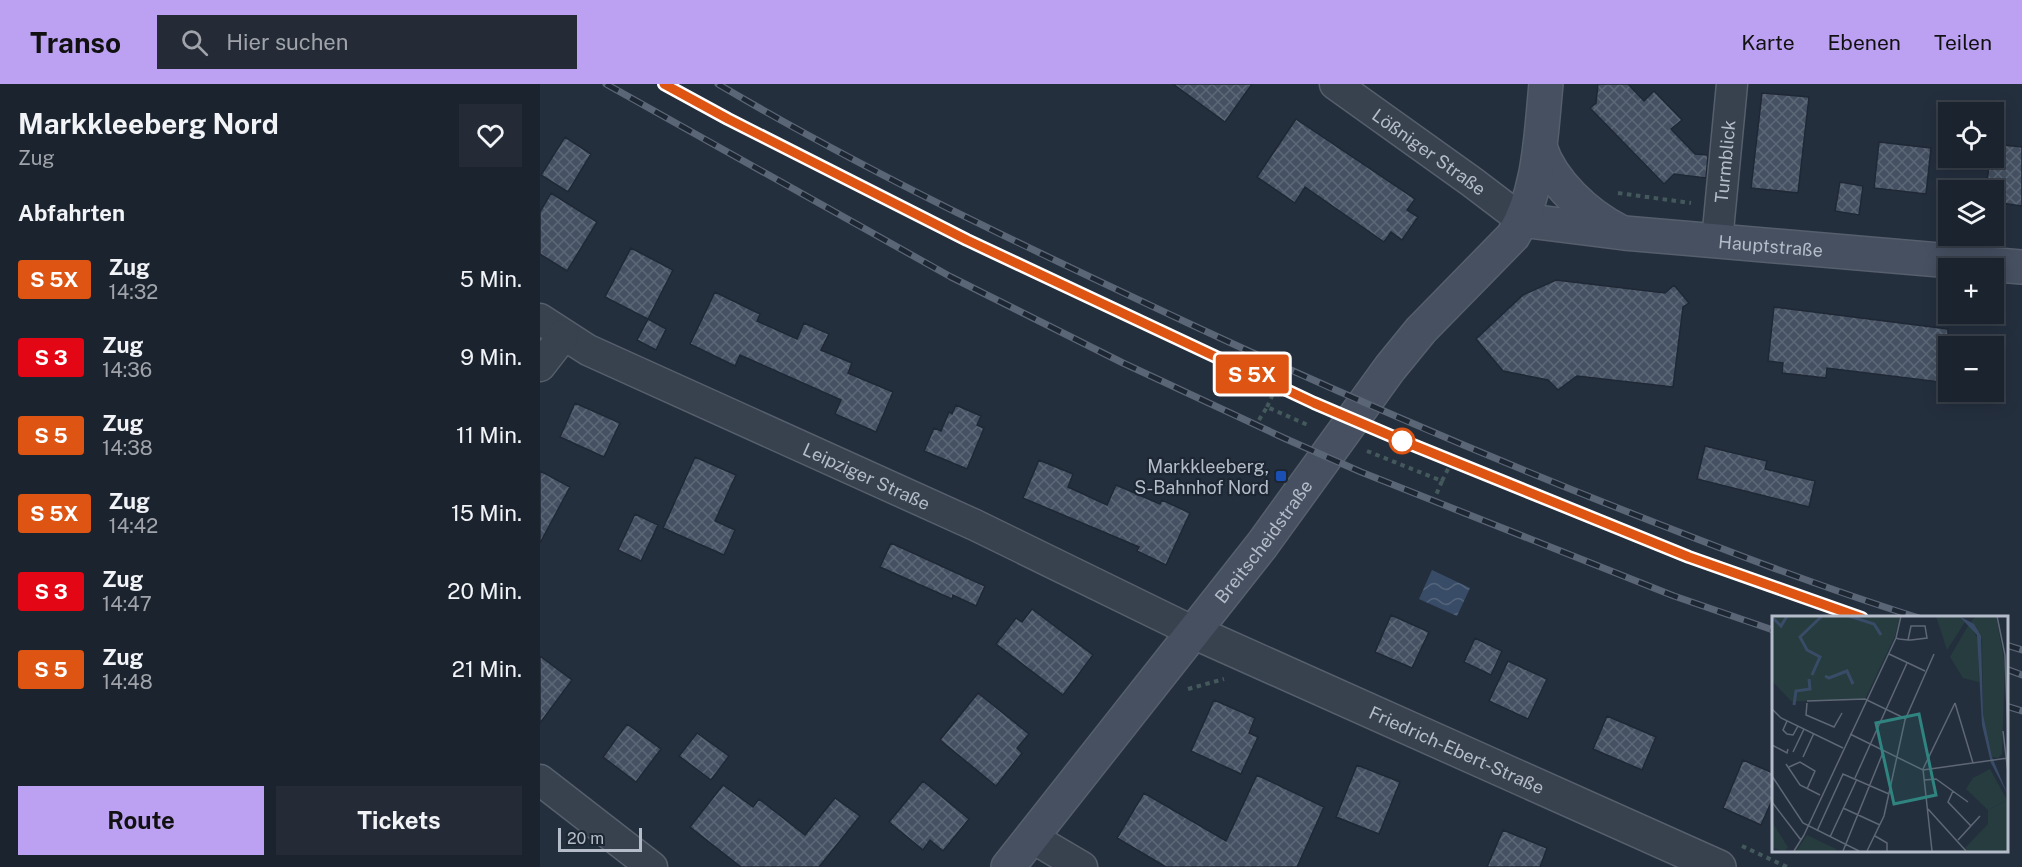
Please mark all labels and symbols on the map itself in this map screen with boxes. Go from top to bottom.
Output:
street label: Lößniger Straße [1369,104,1490,199]
street label: Turmblick [1710,119,1739,204]
street label: Hauptstraße [1717,231,1824,260]
line badge: S 5X [1210,354,1294,394]
unlabelled marker [1389,428,1415,454]
street label: Leipziger Straße [800,438,934,514]
place label: Markkleeberg, S-Bahnhof Nord [1134,456,1269,498]
marker: Markkleeberg, S-Bahnhof Nord [1274,469,1288,483]
street label: Breitscheidstraße [1210,475,1316,607]
inset map [1772,616,2007,852]
street label: Friedrich-Ebert-Straße [1366,701,1548,798]
scale bar [558,825,642,852]

